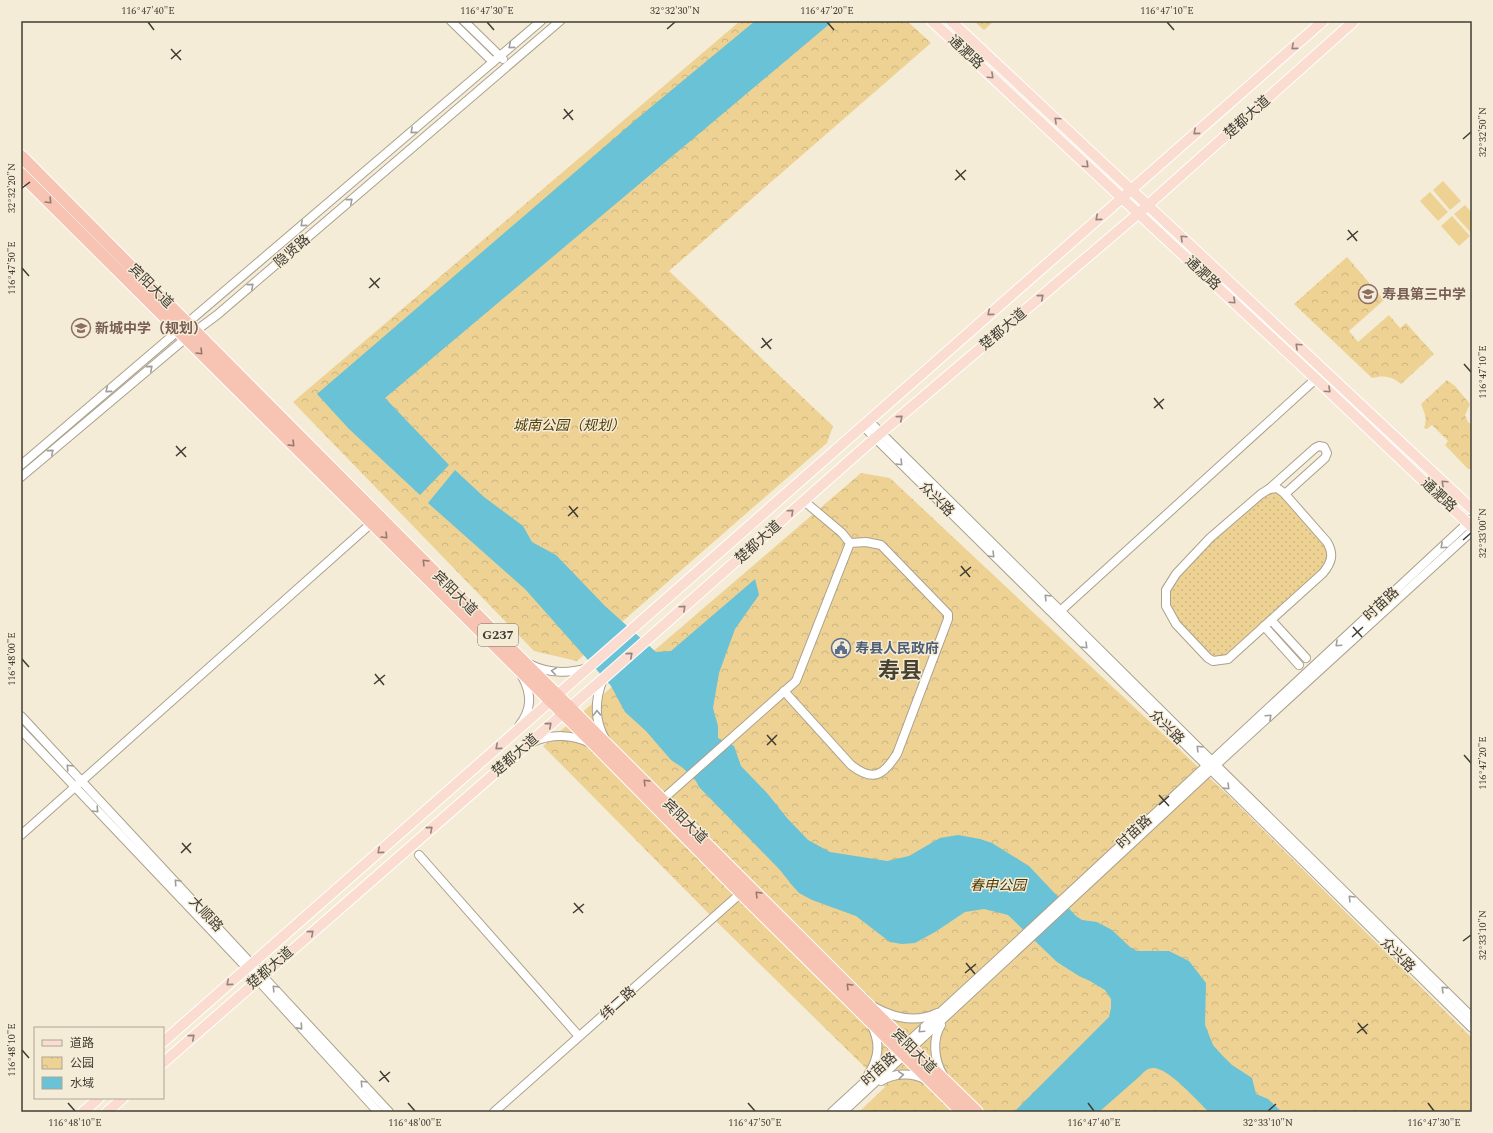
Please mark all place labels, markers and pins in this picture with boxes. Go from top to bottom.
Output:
school or university icon: 寿县第三中学 [1357,283,1379,305]
place label: 寿县第三中学 [1382,284,1466,305]
school or university icon: 新城中学（规划） [70,317,92,339]
place label: 新城中学（规划） [95,318,207,339]
public building icon: 寿县人民政府 [830,637,852,659]
place label: 寿县人民政府 [855,638,939,659]

